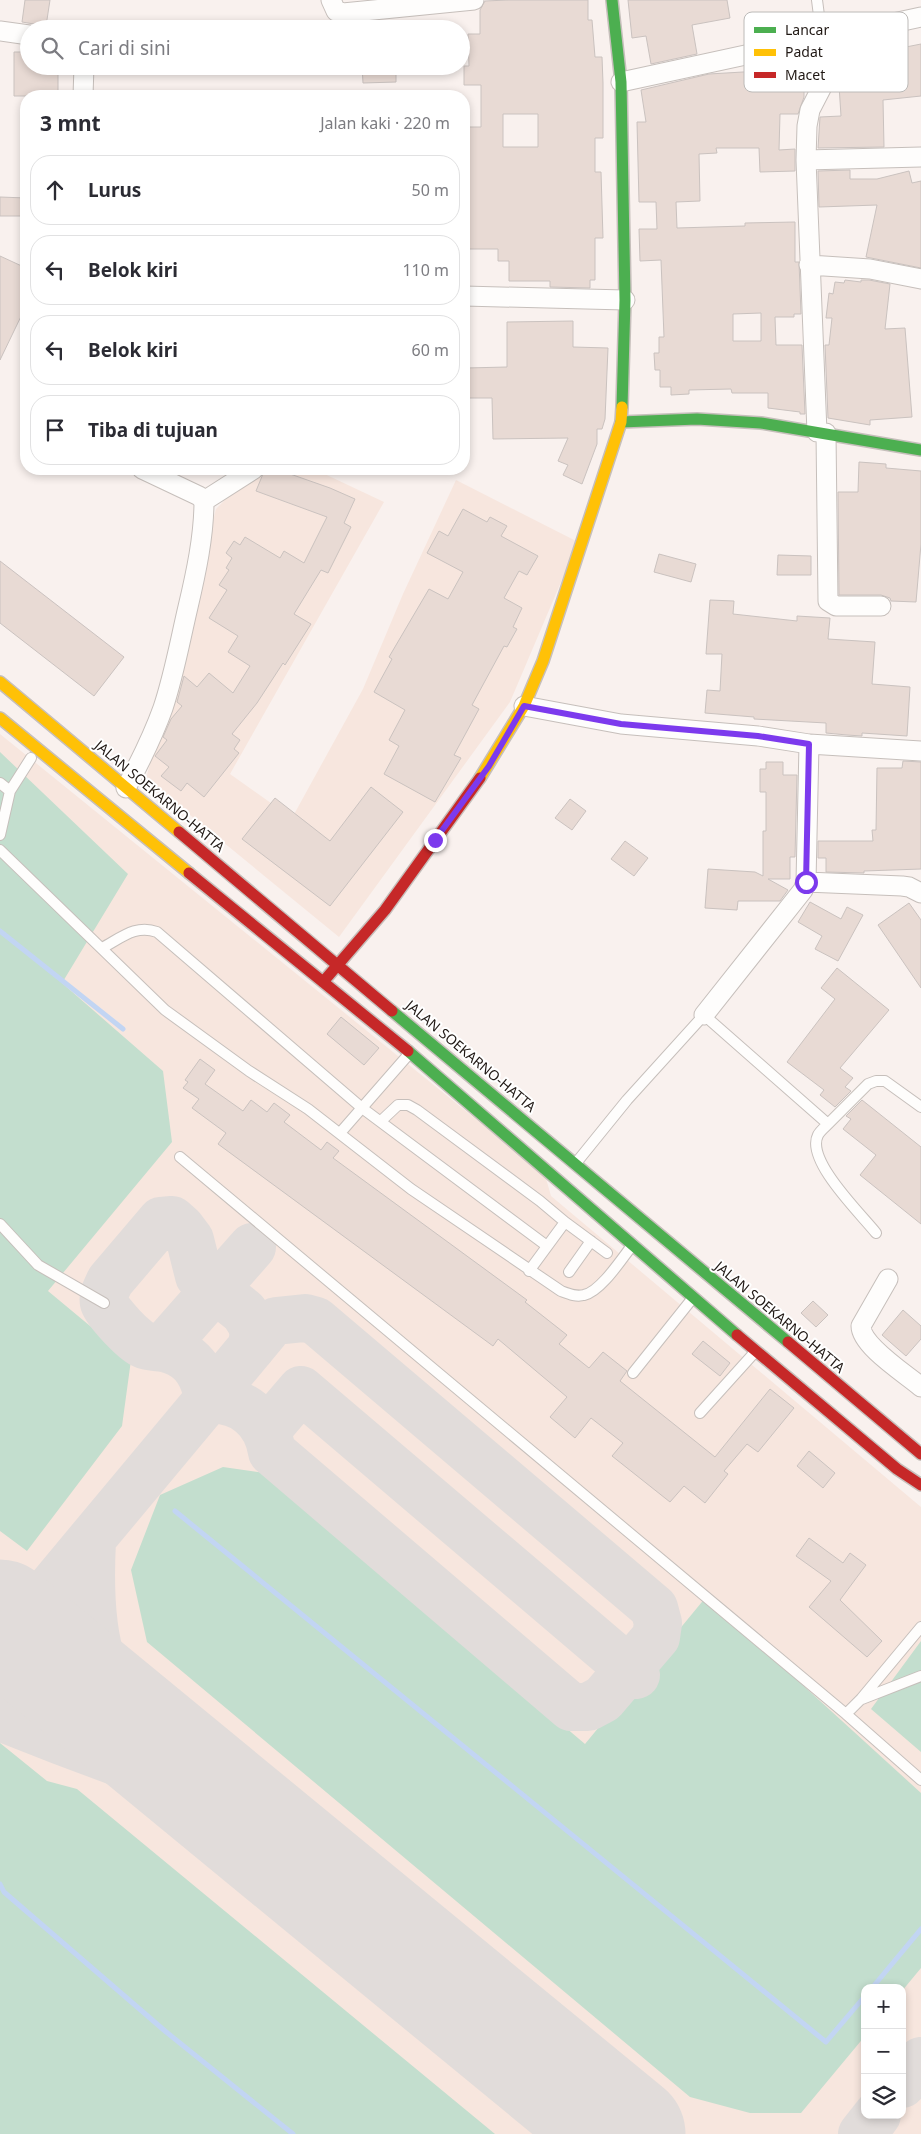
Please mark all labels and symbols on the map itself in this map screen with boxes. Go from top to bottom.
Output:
legend [744,12,908,92]
text: Lancar [785,20,829,39]
text: Padat [785,42,823,61]
text: Macet [785,65,825,84]
street label: JALAN SOEKARNO-HATTA [90,734,229,856]
route end [424,829,447,852]
route start [795,871,818,894]
street label: JALAN SOEKARNO-HATTA [401,994,540,1116]
street label: JALAN SOEKARNO-HATTA [710,1255,849,1377]

